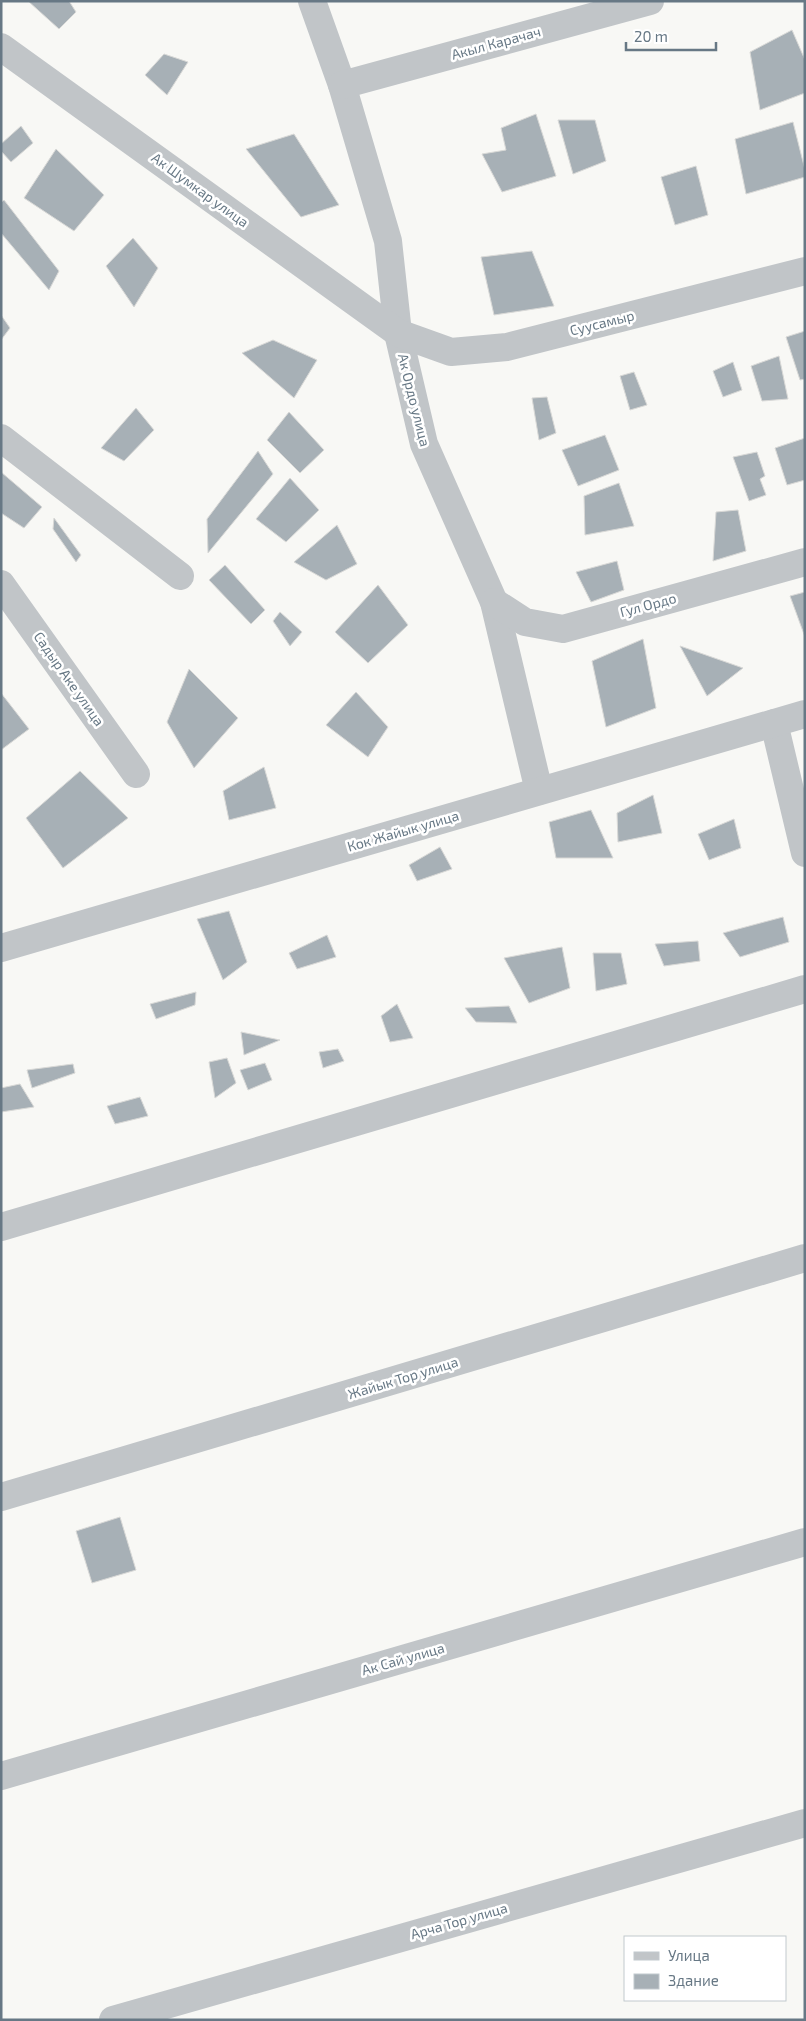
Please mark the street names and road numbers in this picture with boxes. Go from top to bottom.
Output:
street label: Акыл Карачач [449,22,542,63]
street label: Ак Шумкар улица [148,149,252,231]
street label: Суусамыр [568,306,636,339]
street label: Ак Ордо улица [395,352,434,448]
street label: Гул Ордо [618,589,678,620]
street label: Садыр Аке улица [31,628,108,729]
street label: Кок Жайык улица [345,806,461,855]
street label: Жайык Тор улица [346,1353,460,1402]
street label: Ак Сай улица [359,1639,446,1678]
street label: Арча Тор улица [408,1899,509,1942]

